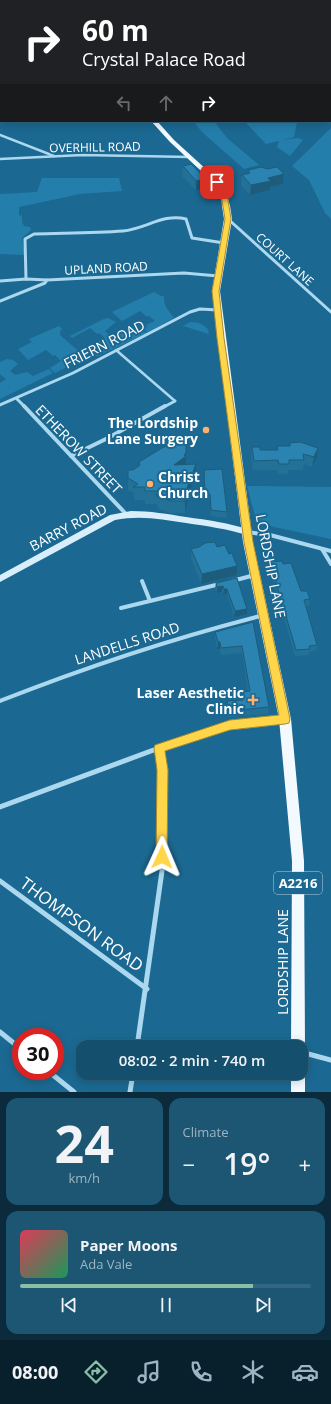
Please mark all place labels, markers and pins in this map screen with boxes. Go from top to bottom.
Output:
pin [200,165,234,199]
place label: The Lordship Lane Surgery [107,413,198,448]
marker: The Lordship Lane Surgery [201,425,211,435]
place label: Christ Church [158,467,208,502]
marker: Christ Church [145,479,155,489]
place label: Laser Aesthetic Clinic [136,683,244,718]
marker: Laser Aesthetic Clinic [247,694,259,706]

